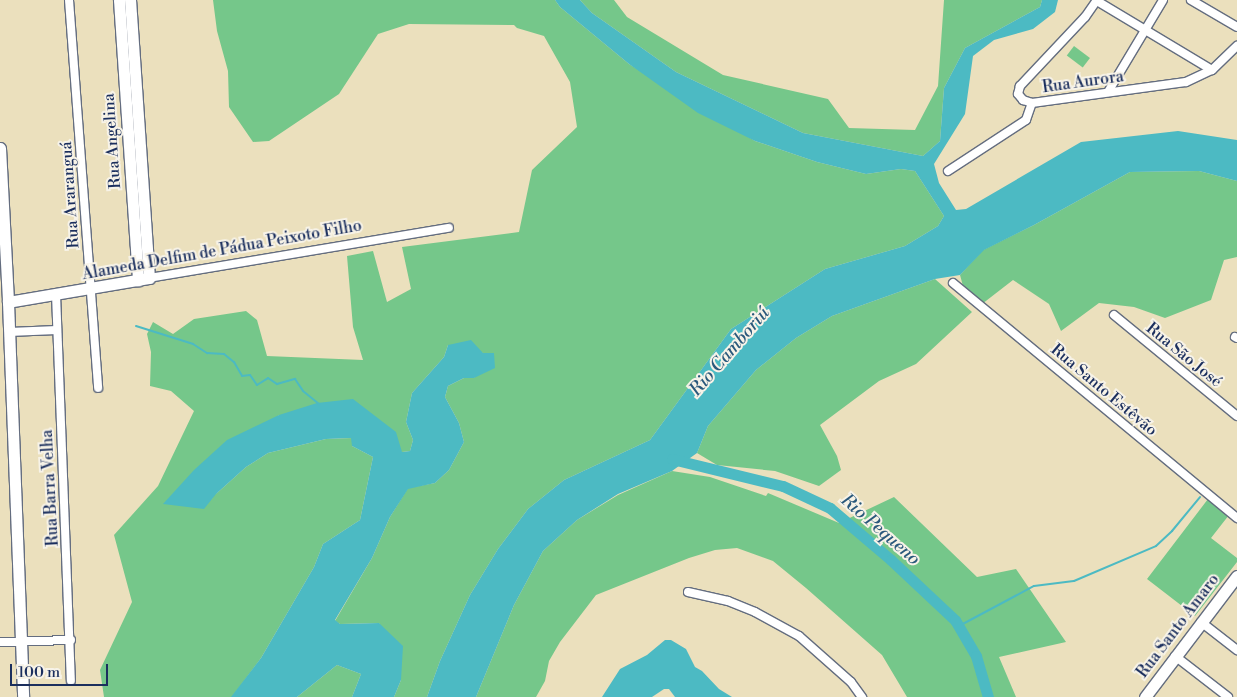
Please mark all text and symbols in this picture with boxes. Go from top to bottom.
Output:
street label: Rua Aurora [1041,67,1125,97]
street label: Rua Angelina [99,92,125,190]
street label: Rua Araranguá [57,141,83,249]
street label: Alameda Delfim de Pádua Peixoto Filho [81,216,363,284]
water label: Rio Camboriú [685,303,775,401]
street label: Rua São José [1142,319,1226,391]
street label: Rua Santo Estêvão [1047,340,1161,440]
street label: Rua Barra Velha [37,429,63,547]
water label: Rio Pequeno [836,490,924,570]
street label: Rua Santo Amaro [1133,570,1223,682]
scale bar [12,654,110,686]
text: 100 m [18,663,60,682]

